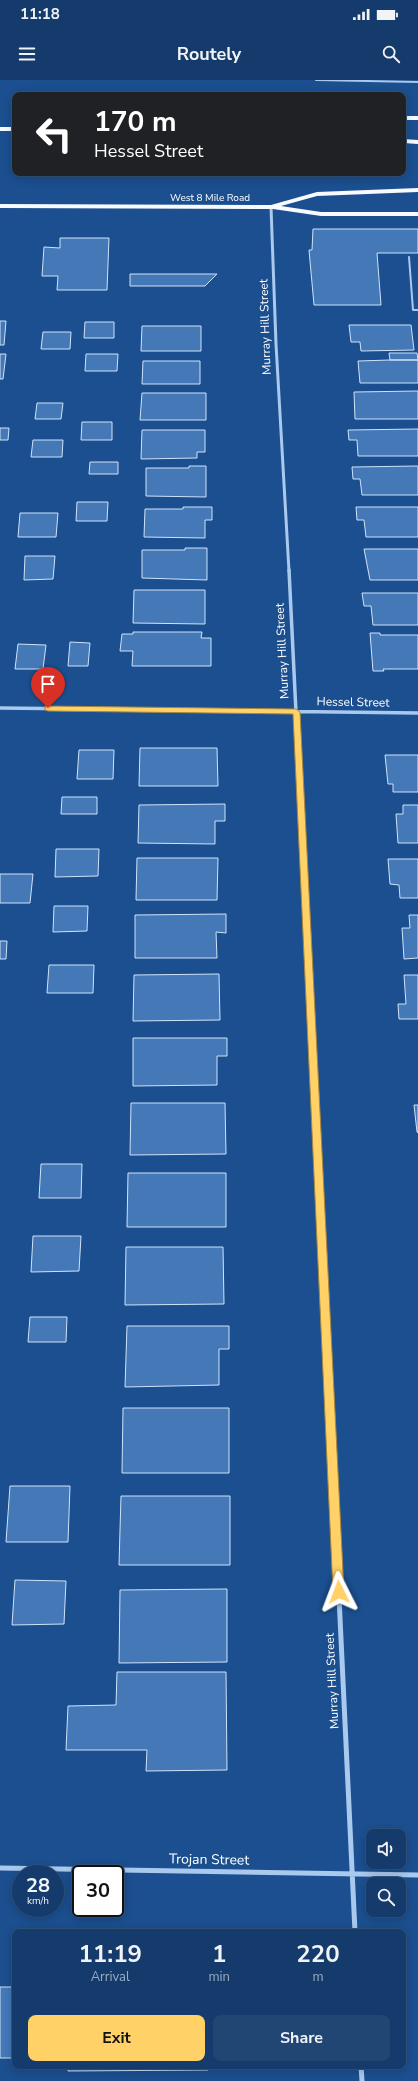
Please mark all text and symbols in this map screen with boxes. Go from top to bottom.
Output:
text: 11:18 [20,4,60,24]
text: Routely [177,42,241,66]
icon: menu [16,43,38,65]
icon: search [380,43,402,65]
text: 170 m [94,103,177,141]
icon: left [28,108,80,160]
text: Hessel Street [94,139,203,163]
street label: West 8 Mile Road [170,191,250,205]
street label: Murray Hill Street [255,278,275,375]
street label: Murray Hill Street [271,602,292,699]
pin [31,667,65,708]
icon: arrive [37,673,59,695]
street label: Hessel Street [316,693,390,711]
position arrow [318,1571,360,1613]
street label: Murray Hill Street [321,1632,342,1729]
map controls [366,1829,406,1917]
button: sound [366,1829,406,1869]
street label: Trojan Street [169,1849,250,1870]
speed limit sign: 30 [72,1865,124,1917]
text: 28 [26,1872,50,1899]
button: search [366,1877,406,1917]
text: km/h [27,1894,49,1908]
text: 11:19 [78,1938,142,1970]
text: 1 [212,1938,226,1970]
text: 220 [296,1938,340,1970]
text: Arrival [91,1968,130,1986]
text: min [208,1968,230,1986]
text: m [312,1968,324,1986]
button: Exit [28,2015,205,2061]
button: Share [213,2015,390,2061]

